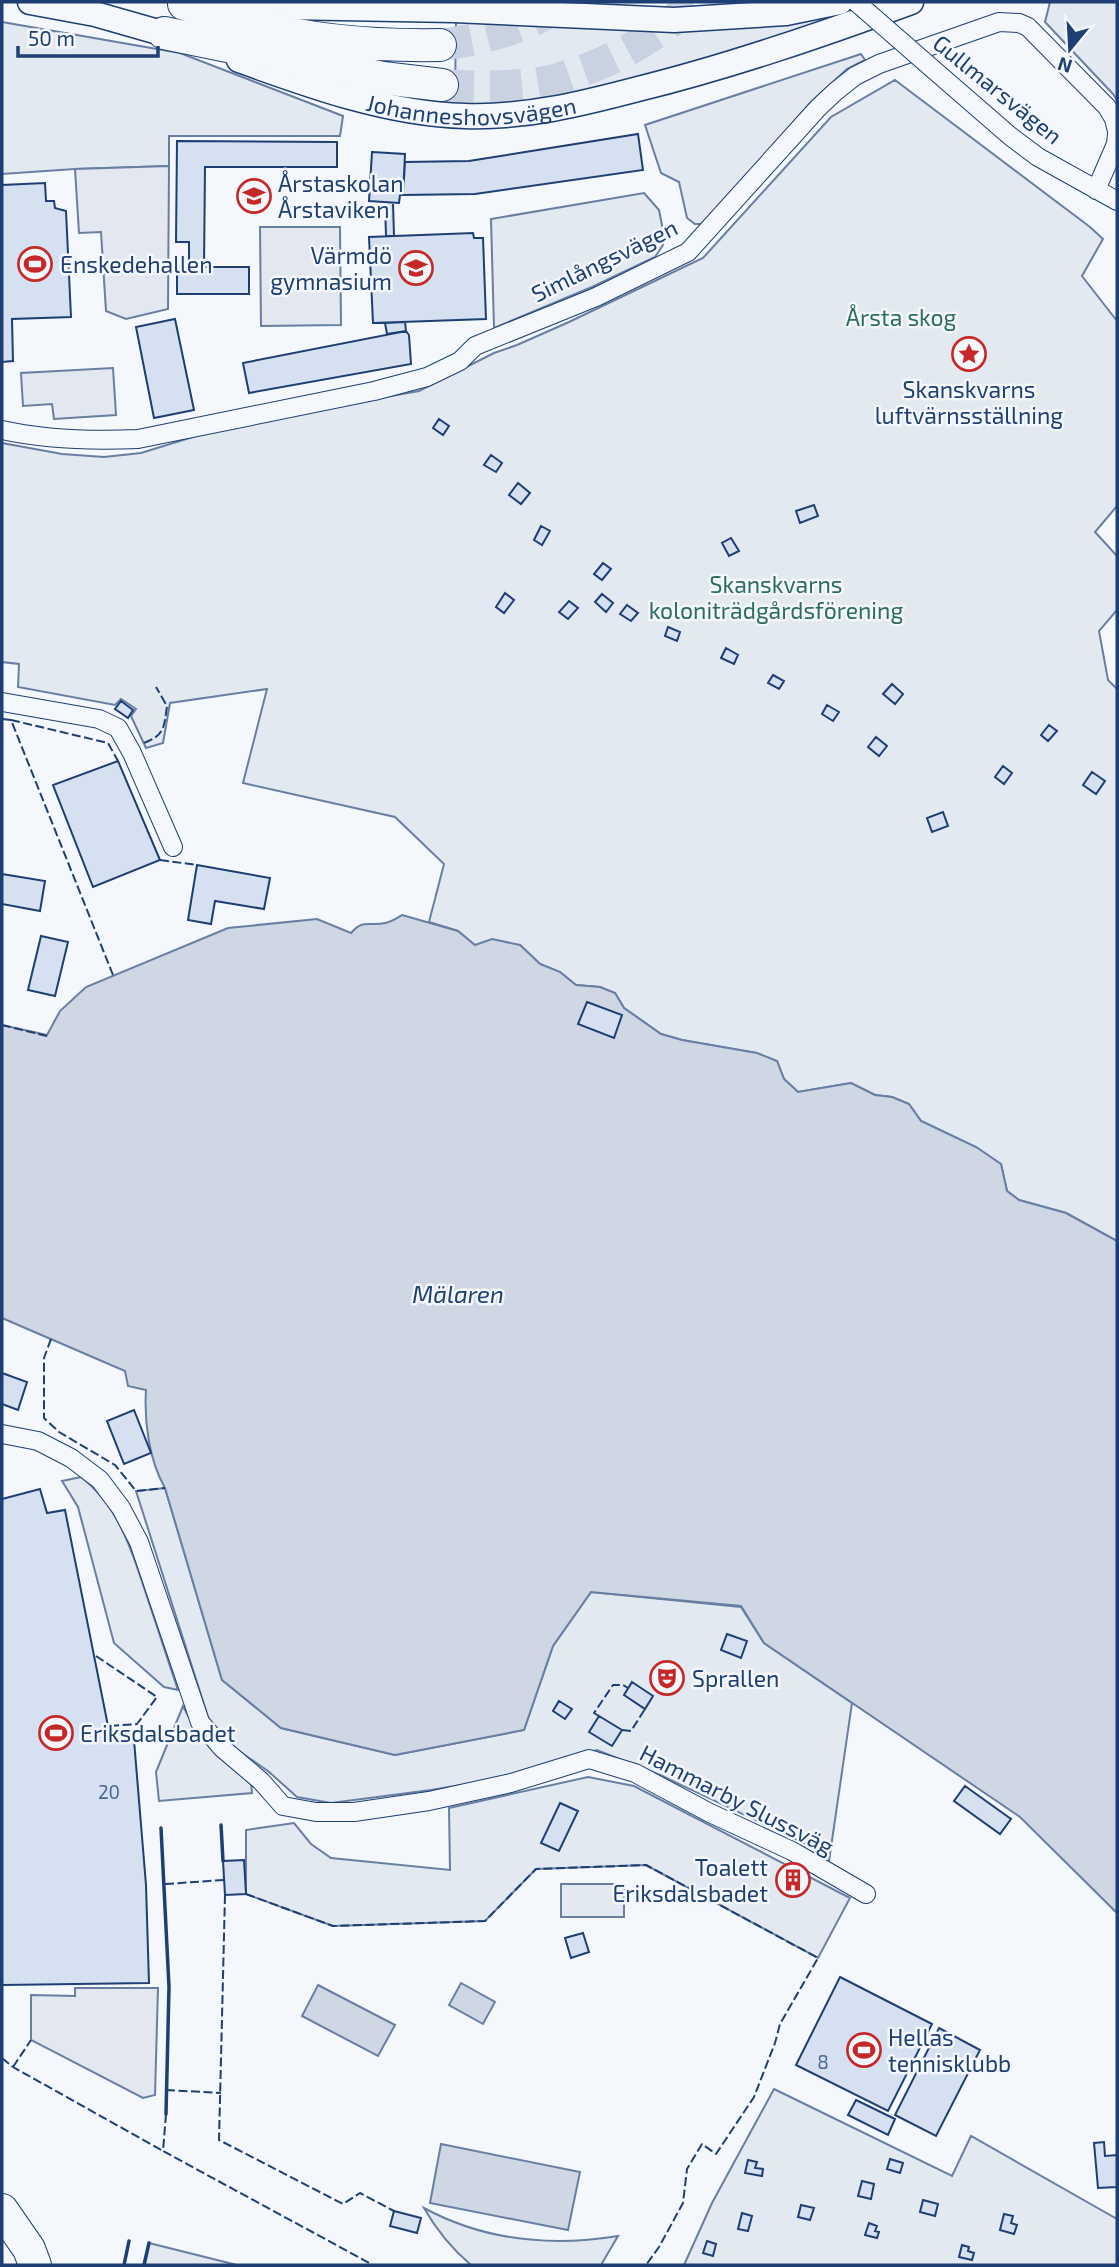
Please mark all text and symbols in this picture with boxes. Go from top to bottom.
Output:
scale bar [18,14,158,58]
north arrow [1035,14,1105,84]
text: 50 m [28,25,75,50]
street label: Gullmarsvägen [928,28,1068,150]
text: N [1055,53,1075,79]
street label: Johanneshovsvägen [364,88,579,130]
place label: Årstaskolan Årstaviken [278,169,404,223]
school or university icon: Årstaskolan Årstaviken [235,177,273,215]
street label: Simlångsvägen [526,213,682,307]
place label: Värmdö gymnasium [270,241,392,295]
sports icon: Enskedehallen [16,245,54,283]
school or university icon: Värmdö gymnasium [397,249,435,287]
place label: Enskedehallen [60,250,213,278]
park label: Årsta skog [846,303,956,331]
place icon: Skanskvarns luftvärnsställning [950,335,988,373]
place label: Skanskvarns luftvärnsställning [875,375,1063,429]
park label: Skanskvarns koloniträdgårdsförening [649,570,903,624]
water label: Mälaren [412,1279,504,1308]
theatre icon: Sprallen [648,1659,686,1697]
place label: Sprallen [692,1664,779,1692]
sports icon: Eriksdalsbadet [37,1714,75,1752]
place label: Eriksdalsbadet [80,1719,236,1747]
street label: Hammarby Slussväg [635,1738,839,1860]
house number: 20 [98,1780,120,1803]
place label: Toalett Eriksdalsbadet [612,1853,768,1907]
building icon: Toalett Eriksdalsbadet [774,1861,812,1899]
place label: Hellas tennisklubb [888,2023,1011,2077]
sports icon: Hellas tennisklubb [845,2031,883,2069]
house number: 8 [817,2050,829,2073]

